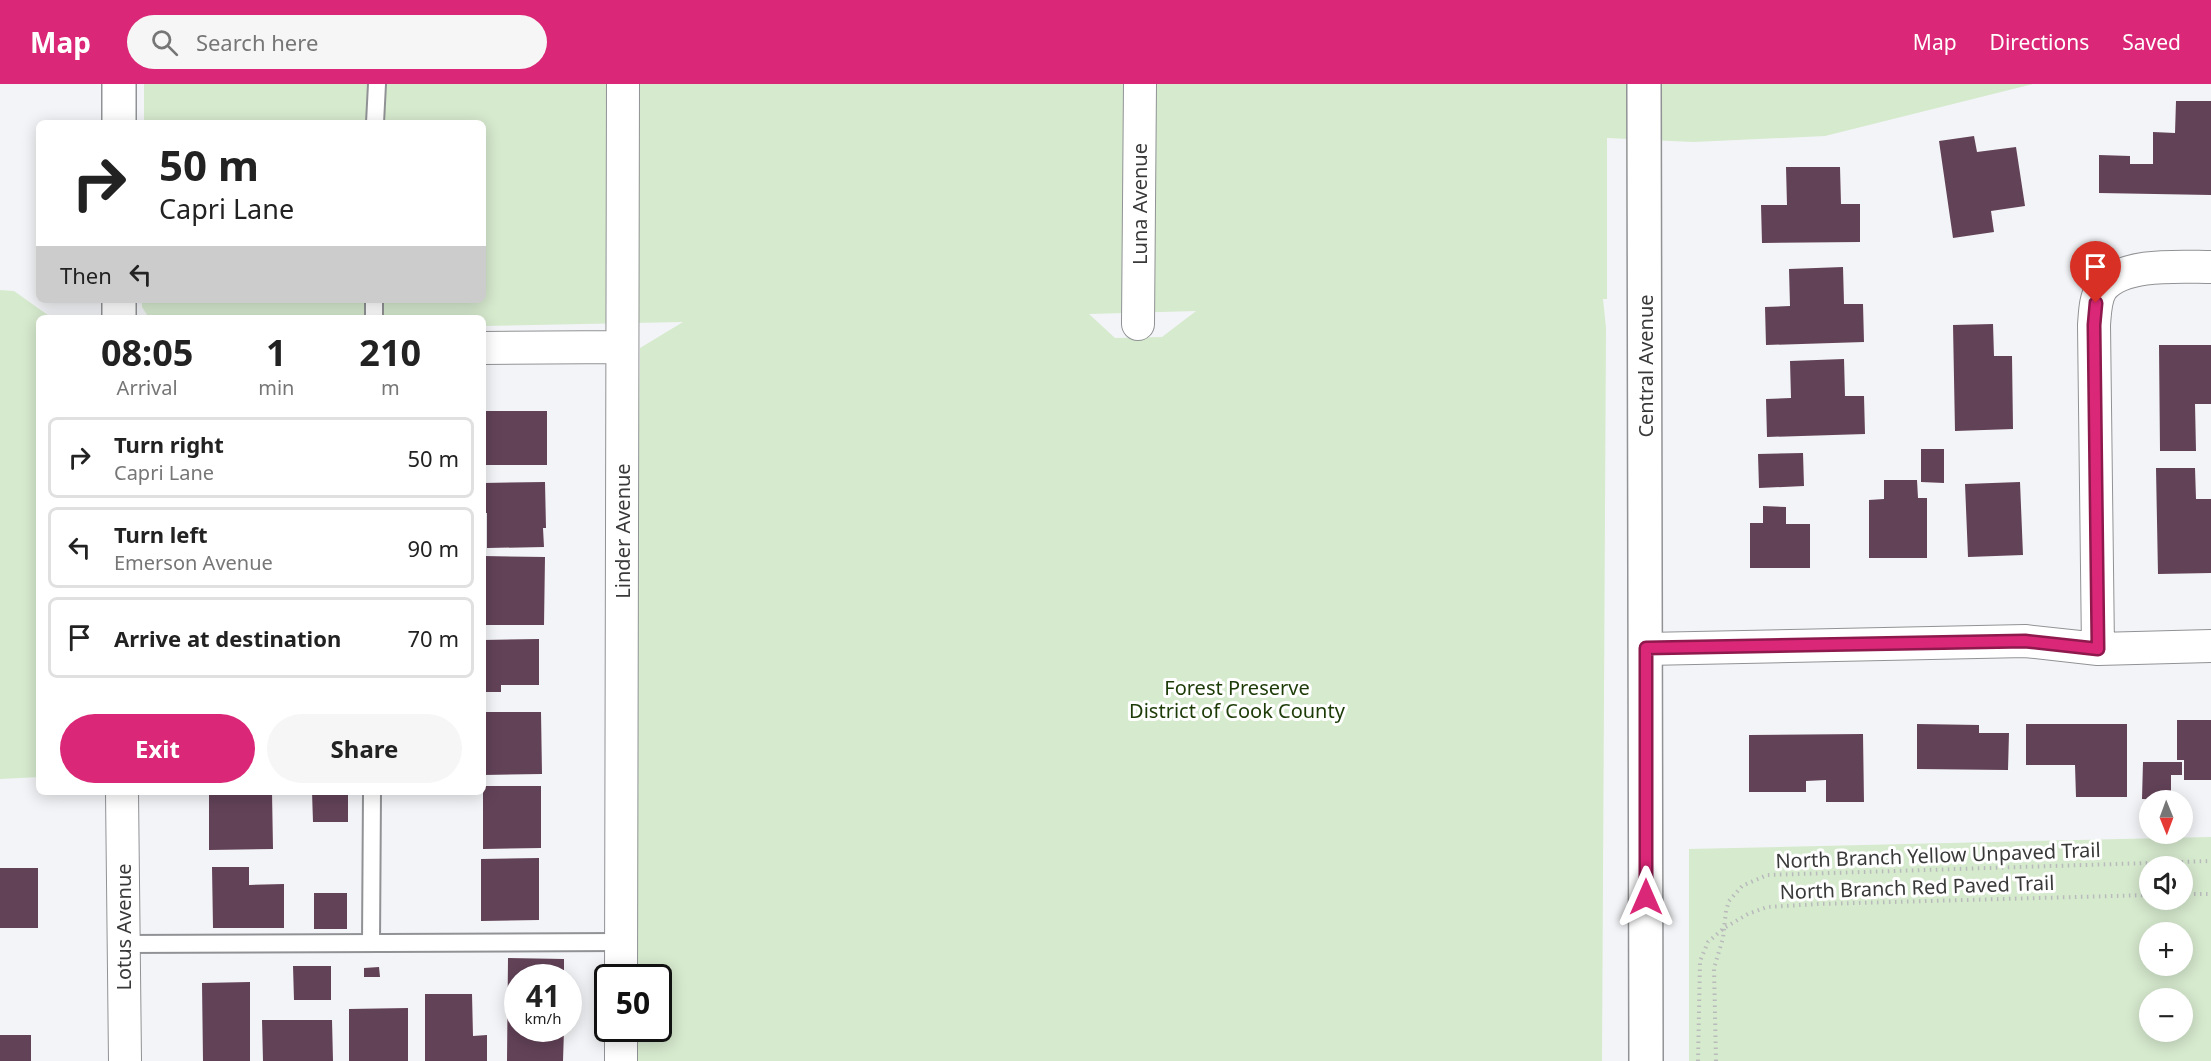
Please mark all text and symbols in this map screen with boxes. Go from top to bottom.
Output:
search box [127,15,547,69]
text: Map [30,23,91,61]
icon: search [148,26,181,59]
text: Search here [196,27,318,57]
text: Map [1913,28,1957,56]
text: Directions [1990,28,2089,56]
text: Saved [2122,28,2181,56]
text: 50 m [159,136,259,193]
street label: Luna Avenue [1126,143,1153,265]
icon: right [60,144,138,222]
text: Capri Lane [159,190,294,227]
pin [2070,241,2121,303]
icon: arrive [2079,250,2112,283]
icon: left [124,258,157,291]
text: Then [60,260,112,290]
street label: Central Avenue [1632,294,1659,438]
text: 08:05 [101,328,193,377]
text: 1 [266,328,287,377]
text: 210 [359,328,421,377]
text: Arrival [117,374,178,401]
text: min [258,374,294,401]
text: m [381,374,400,401]
text: Turn right [114,429,224,459]
icon: right [63,441,96,474]
text: 50 m [408,443,459,473]
text: Capri Lane [114,459,214,486]
street label: Linder Avenue [609,463,636,599]
text: Turn left [114,519,208,549]
icon: left [63,531,96,564]
text: 90 m [408,533,459,563]
text: Emerson Avenue [114,549,273,576]
icon: arrive [63,621,96,654]
text: Arrive at destination [114,623,341,653]
text: 70 m [408,623,459,653]
park label: Forest Preserve District of Cook County [1129,674,1346,724]
button: Exit [60,714,255,783]
button: Share [267,714,462,783]
north arrow [2139,790,2193,844]
map controls [2139,790,2193,1042]
street label: North Branch Yellow Unpaved Trail [1775,836,2101,874]
button: sound [2139,856,2193,910]
street label: Lotus Avenue [110,863,137,991]
position arrow [1614,865,1678,929]
street label: North Branch Red Paved Trail [1779,869,2055,905]
button: + [2139,922,2193,976]
speed limit sign: 50 [594,964,672,1042]
text: 41 [526,975,560,1016]
button: − [2139,988,2193,1042]
text: km/h [525,1008,561,1028]

